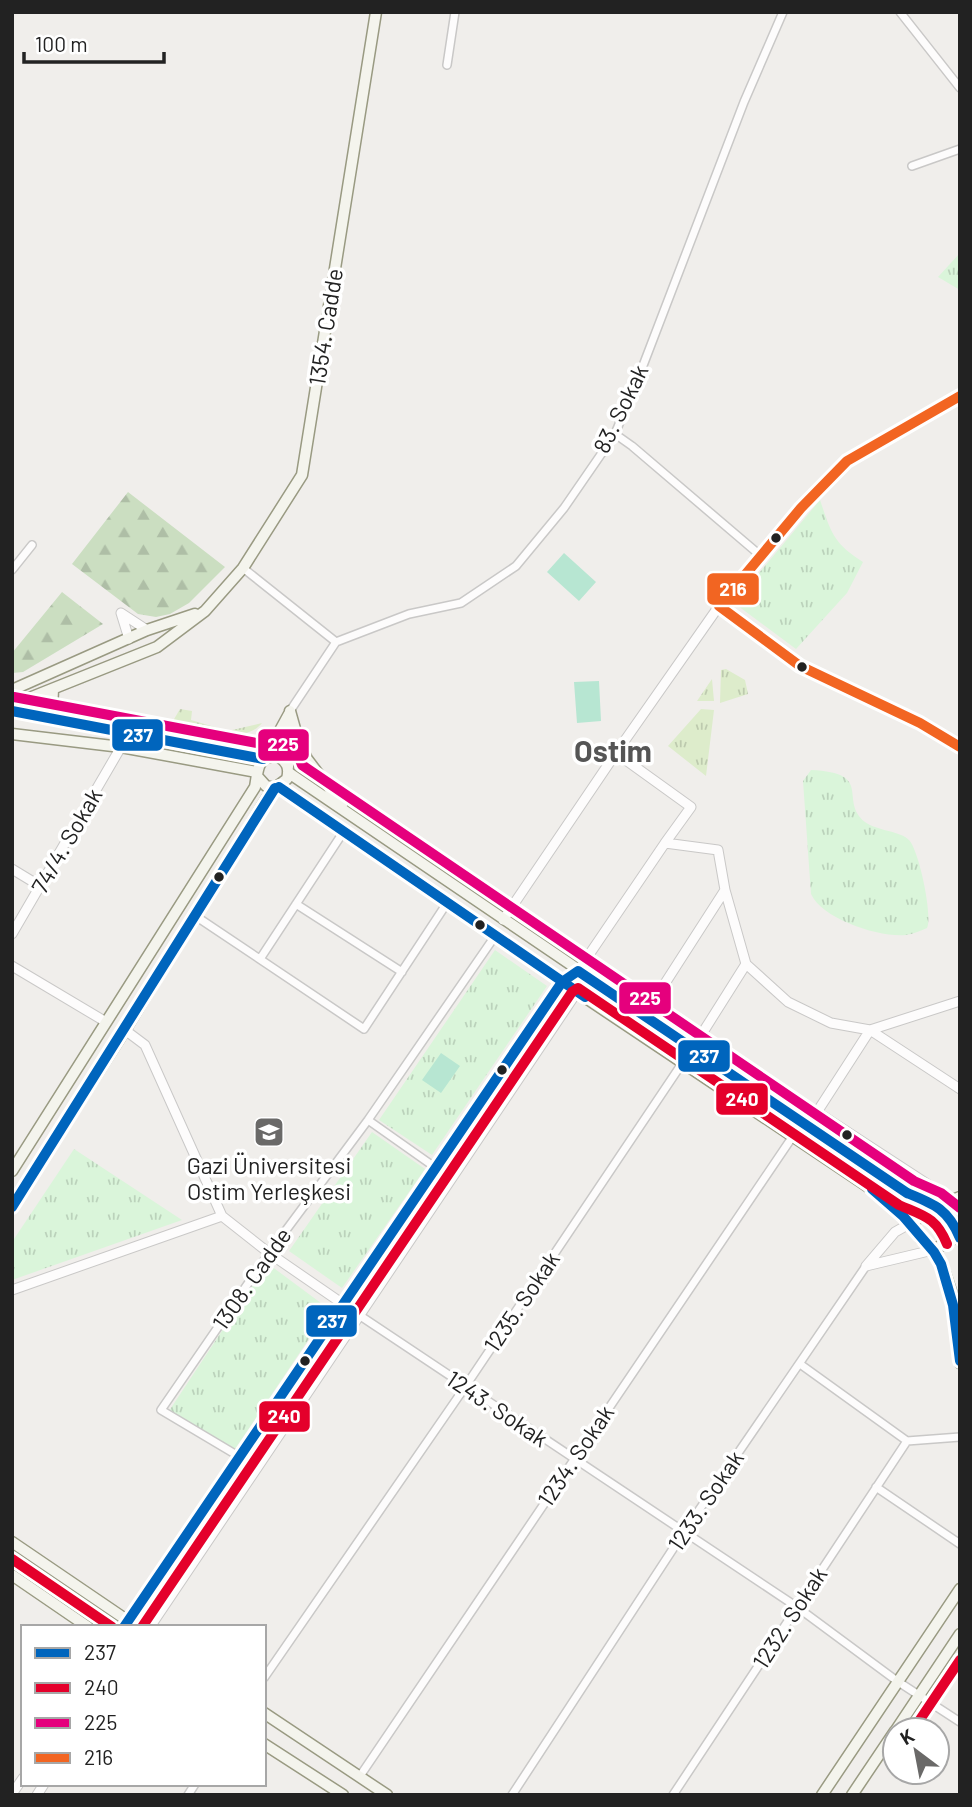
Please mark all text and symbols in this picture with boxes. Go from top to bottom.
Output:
scale bar [24,21,164,65]
text: 100 m [35,31,88,56]
street label: 1354. Cadde [302,266,348,387]
street label: 83. Sokak [587,360,654,458]
unlabelled marker [769,531,783,545]
line badge: 216 [706,572,760,606]
text: 216 [719,577,747,600]
unlabelled marker [795,660,809,674]
line badge: 237 [111,718,164,752]
text: 237 [123,723,154,746]
line badge: 225 [257,728,310,762]
text: 225 [267,732,299,755]
district label: Ostim [574,732,652,768]
street label: 74/4. Sokak [25,783,108,898]
unlabelled marker [212,870,226,884]
unlabelled marker [473,918,487,932]
line badge: 225 [618,981,672,1015]
text: 225 [629,986,661,1009]
line badge: 237 [677,1039,731,1073]
text: 237 [689,1044,720,1067]
unlabelled marker [495,1063,509,1077]
line badge: 240 [715,1082,769,1116]
text: 240 [726,1087,758,1110]
school or university icon: Gazi Üniversitesi Ostim Yerleşkesi [252,1115,286,1149]
unlabelled marker [840,1128,854,1142]
place label: Gazi Üniversitesi Ostim Yerleşkesi [187,1151,351,1205]
street label: 1308. Cadde [206,1222,297,1335]
street label: 1235. Sokak [477,1246,565,1357]
line badge: 237 [305,1304,358,1338]
text: 237 [317,1309,348,1332]
unlabelled marker [298,1354,312,1368]
street label: 1243. Sokak [441,1364,554,1452]
street label: 1234. Sokak [531,1399,619,1511]
line badge: 240 [258,1400,311,1433]
text: 240 [268,1404,300,1427]
street label: 1233. Sokak [661,1445,749,1556]
street label: 1232. Sokak [746,1561,832,1674]
legend [21,1625,266,1786]
text: 237 [84,1639,116,1664]
text: 240 [84,1674,119,1699]
text: 225 [84,1709,117,1734]
north arrow [881,1716,951,1786]
text: K [896,1723,918,1749]
text: 216 [84,1744,113,1769]

